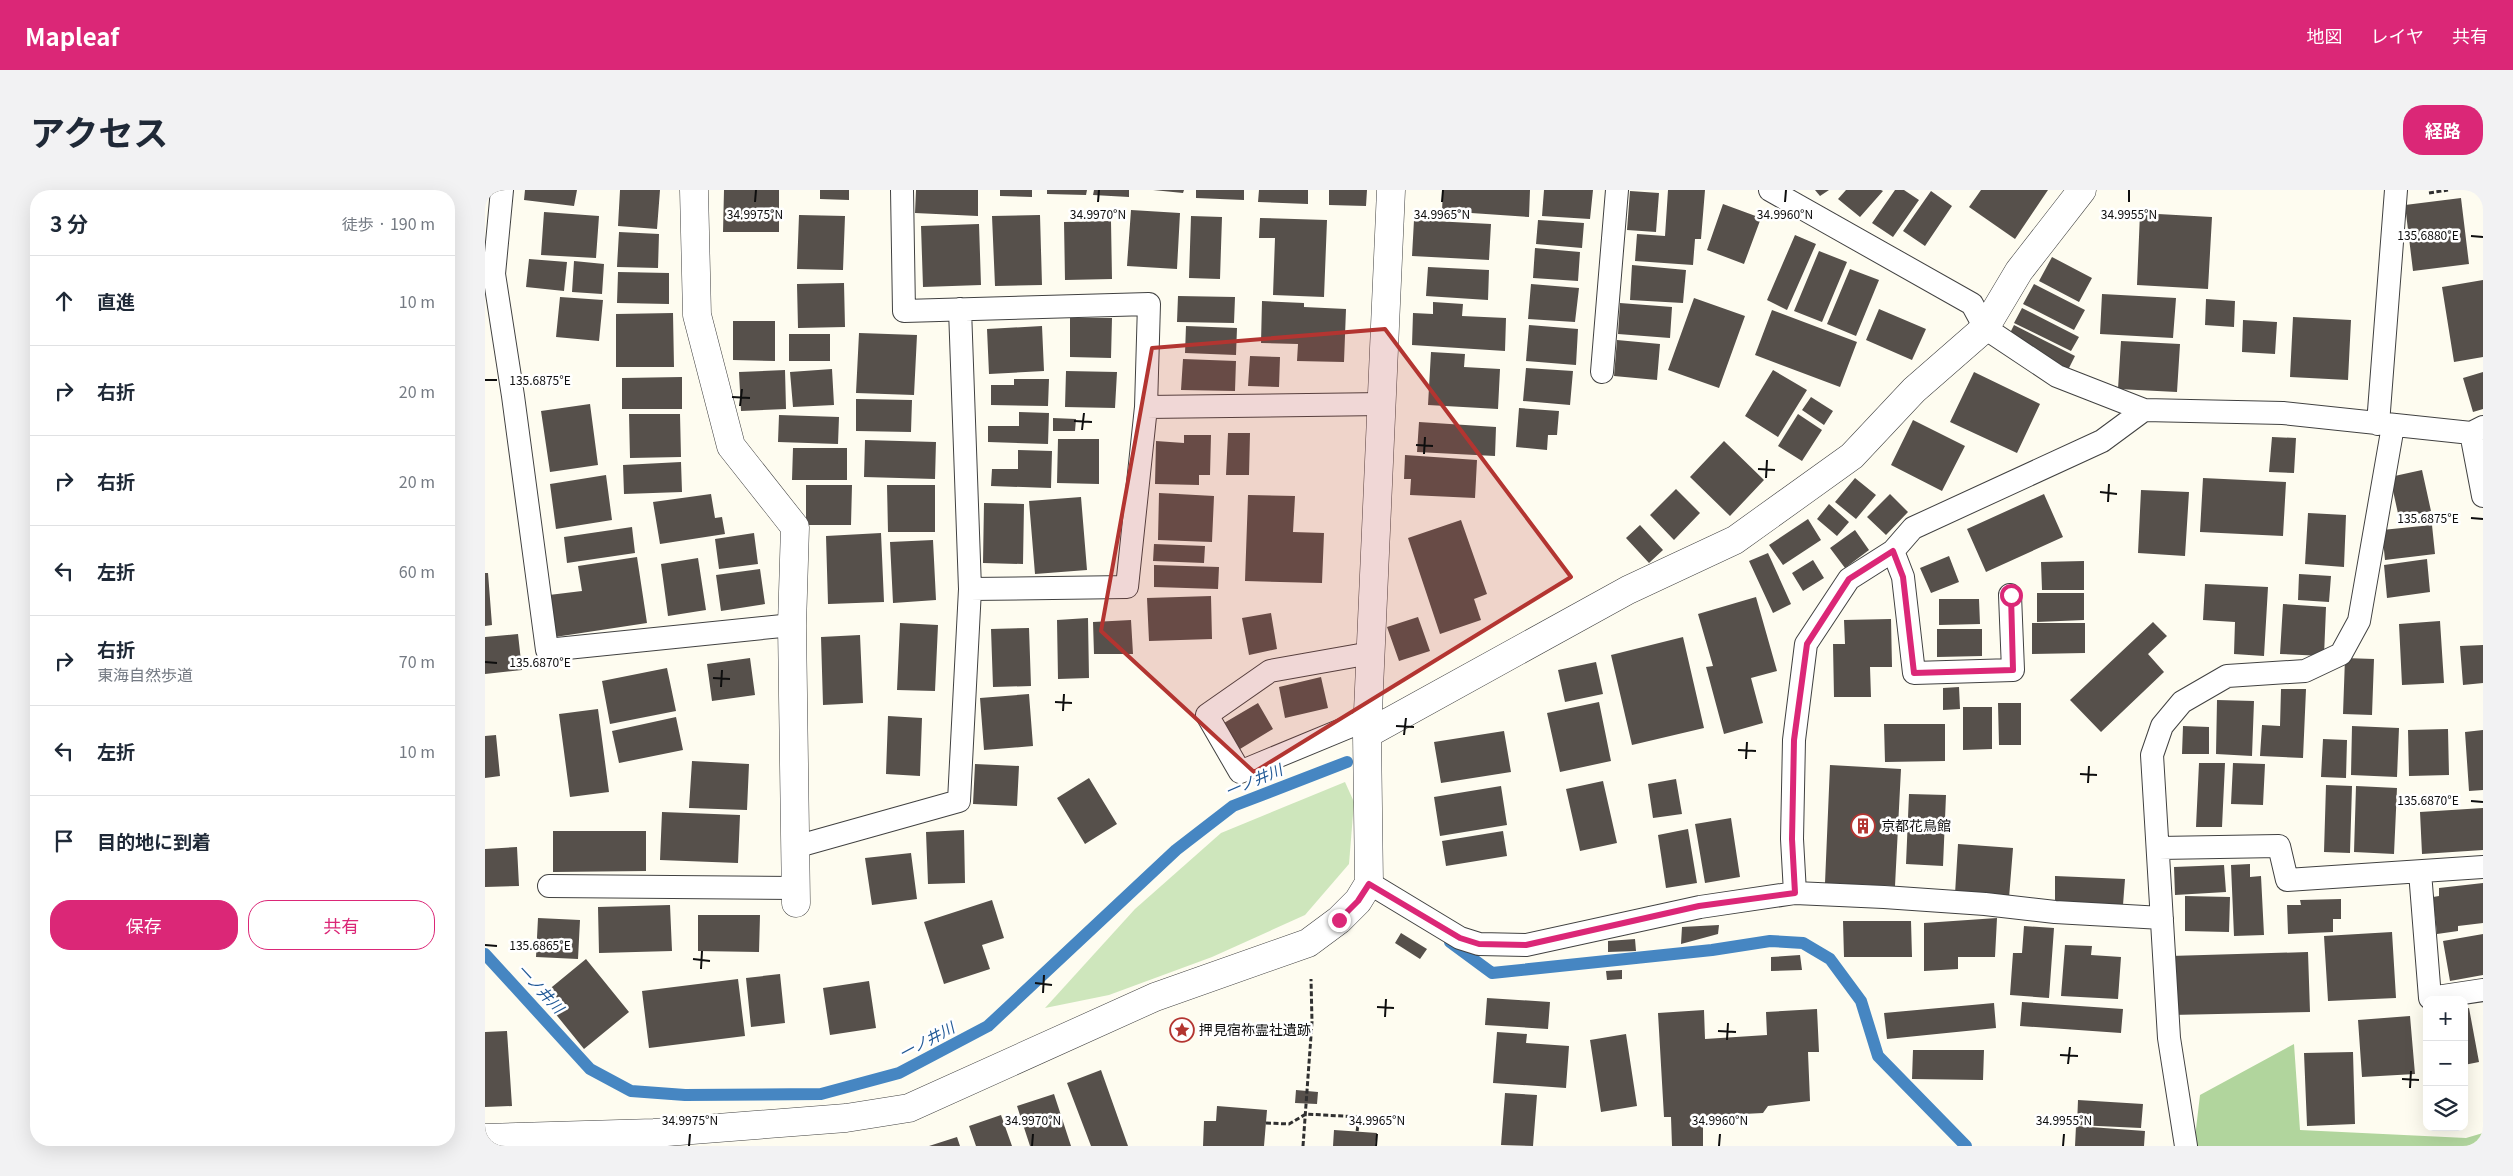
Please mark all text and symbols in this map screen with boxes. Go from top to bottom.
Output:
text: Mapleaf [25,18,119,53]
text: 地図 [2307,22,2343,48]
text: レイヤ [2371,22,2424,48]
text: 共有 [2452,22,2488,48]
text: アクセス [30,105,168,156]
button: 経路 [2403,105,2483,155]
text: 34.9975°N [727,205,783,222]
text: 34.9970°N [1070,205,1126,222]
text: 34.9965°N [1414,205,1470,222]
text: 34.9960°N [1757,205,1813,222]
text: 34.9955°N [2101,205,2157,222]
text: 3 分 [50,208,88,238]
text: 徒歩 · 190 m [342,211,435,235]
text: 135.6880°E [2397,226,2459,243]
icon: ahead [50,287,78,315]
text: 直進 [97,287,135,314]
text: 10 m [399,289,435,313]
text: 135.6875°E [509,371,571,388]
icon: right [50,377,78,405]
text: 右折 [97,377,135,404]
text: 20 m [399,379,435,403]
icon: right [50,467,78,495]
text: 右折 [97,467,135,494]
text: 20 m [399,469,435,493]
text: 135.6875°E [2397,509,2459,526]
icon: left [50,557,78,585]
text: 左折 [97,557,135,584]
text: 60 m [399,559,435,583]
route start [2000,584,2023,607]
text: 右折 [97,635,135,662]
icon: right [50,647,78,675]
text: 70 m [399,649,435,673]
text: 135.6870°E [509,653,571,670]
text: 東海自然歩道 [97,662,193,686]
icon: left [50,737,78,765]
text: 左折 [97,737,135,764]
text: 10 m [399,739,435,763]
water label: 一ノ井川 [1222,757,1287,801]
text: 135.6870°E [2397,791,2459,808]
building icon: 京都花鳥館 [1850,813,1876,839]
place label: 京都花鳥館 [1881,815,1951,835]
icon: arrive [50,827,78,855]
text: 目的地に到着 [97,827,211,854]
button: 保存 [50,900,238,950]
button: 共有 [248,900,435,950]
route end [1328,909,1351,932]
text: 135.6865°E [509,936,571,953]
water label: 一ノ井川 [513,959,571,1019]
map controls [2423,996,2468,1131]
button: + [2423,996,2468,1041]
water label: 一ノ井川 [895,1015,959,1063]
place icon: 押見宿祢霊社遺跡 [1169,1017,1195,1043]
place label: 押見宿祢霊社遺跡 [1199,1019,1311,1039]
button: − [2423,1041,2468,1086]
button: layers [2423,1086,2468,1131]
text: 34.9975°N [662,1111,718,1128]
text: 34.9970°N [1005,1111,1061,1128]
text: 34.9965°N [1349,1111,1405,1128]
text: 34.9960°N [1692,1111,1748,1128]
text: 34.9955°N [2036,1111,2092,1128]

